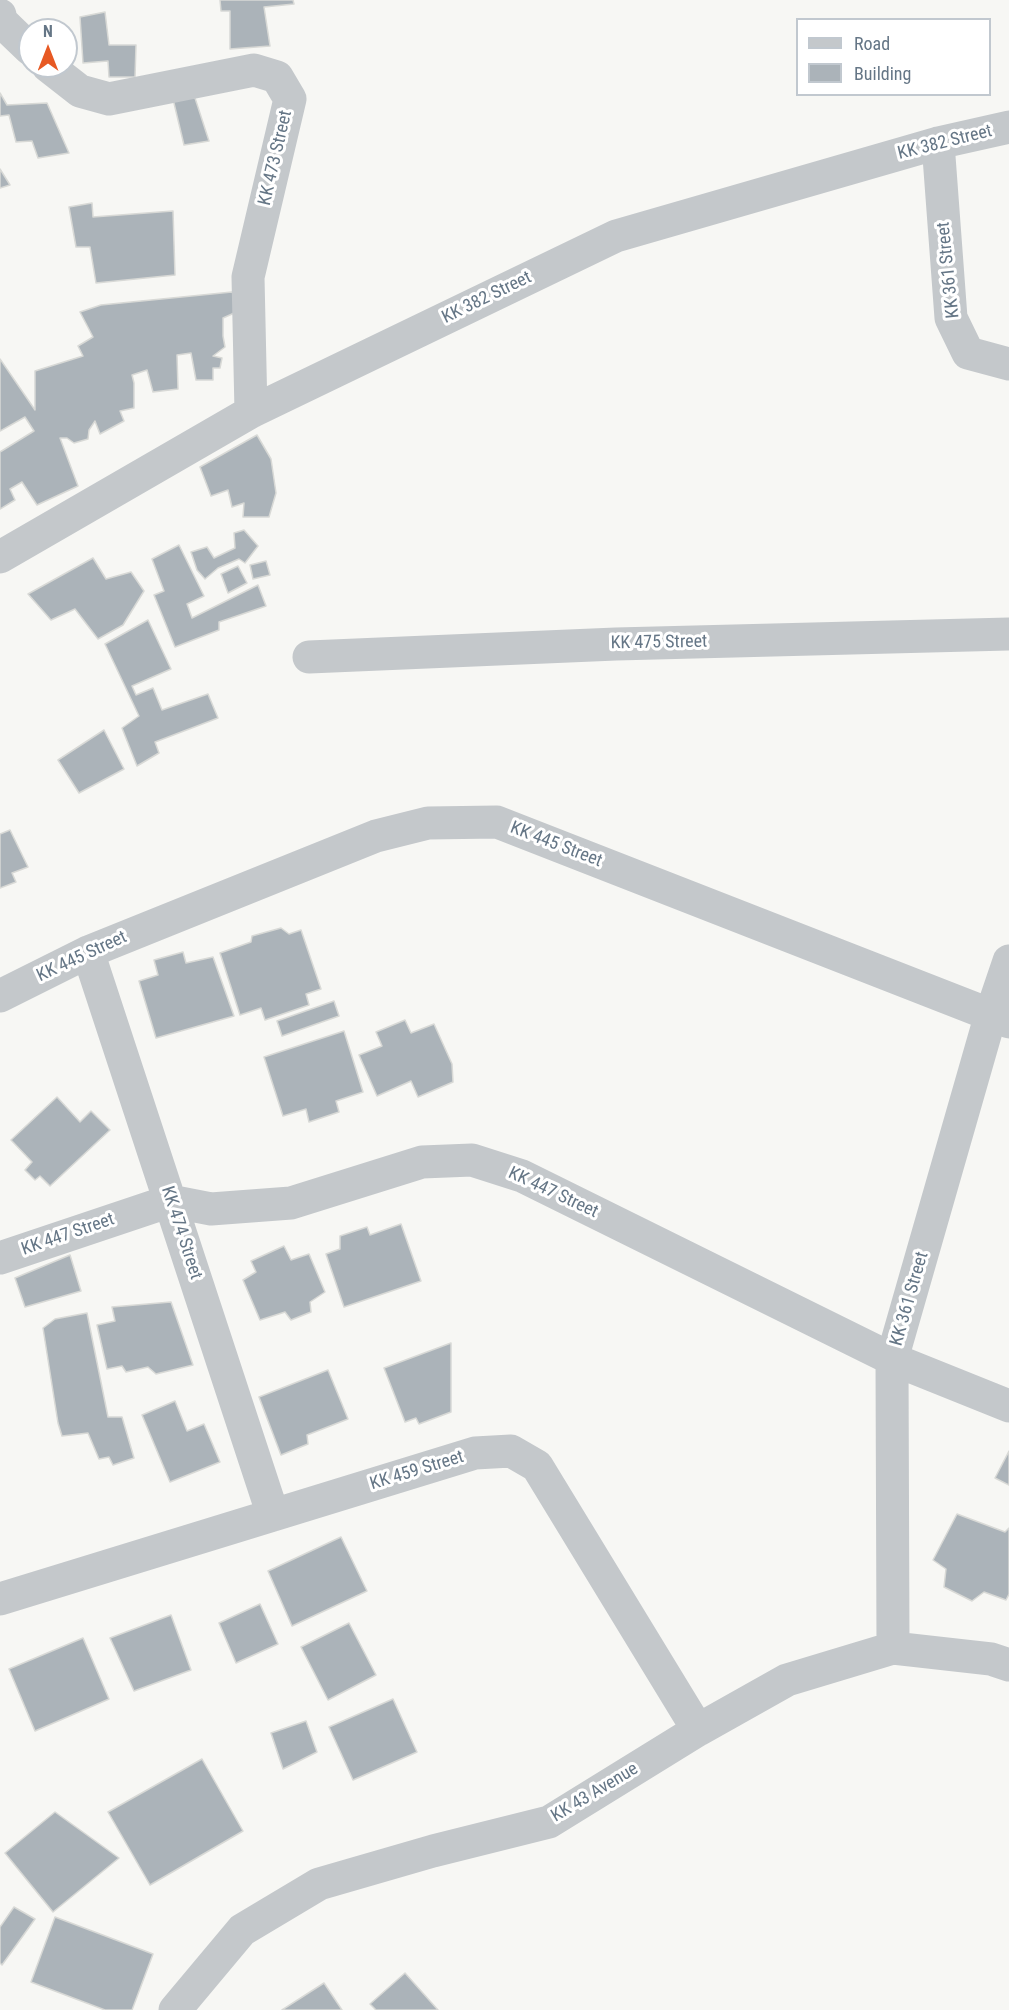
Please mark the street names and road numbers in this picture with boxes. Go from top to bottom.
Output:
street label: KK 473 Street [255,108,297,208]
street label: KK 382 Street [895,121,995,165]
street label: KK 361 Street [933,221,965,319]
street label: KK 382 Street [439,267,535,329]
street label: KK 475 Street [610,631,708,655]
street label: KK 445 Street [507,818,605,872]
street label: KK 445 Street [34,927,130,987]
street label: KK 447 Street [505,1163,601,1223]
street label: KK 474 Street [156,1184,206,1282]
street label: KK 447 Street [19,1209,117,1261]
street label: KK 361 Street [886,1250,934,1348]
street label: KK 459 Street [368,1447,466,1495]
street label: KK 43 Avenue [548,1759,642,1827]

